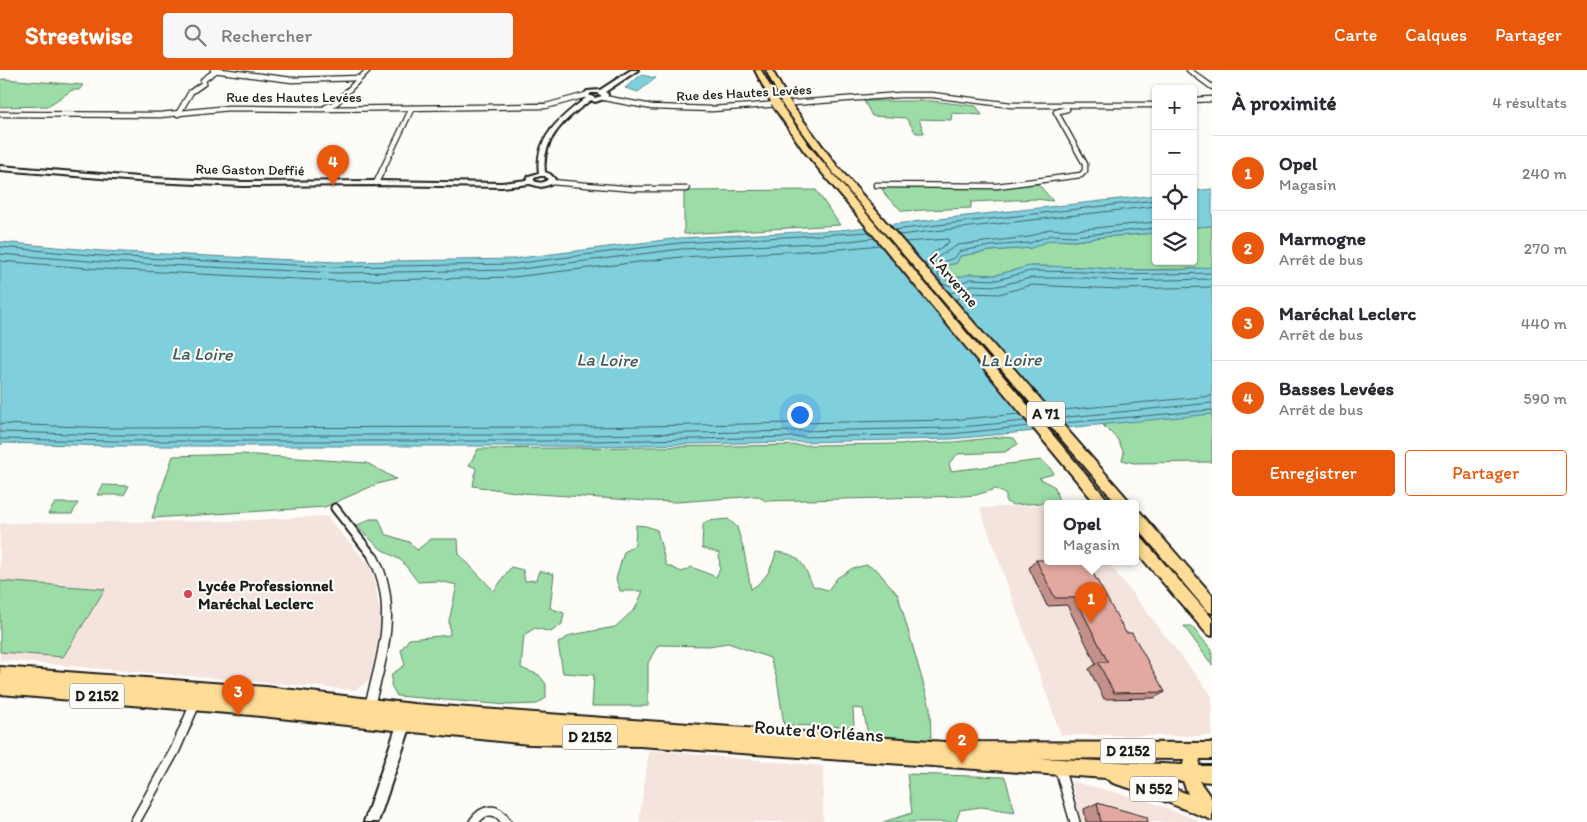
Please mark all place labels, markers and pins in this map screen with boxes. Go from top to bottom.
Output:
pin: 4 [317,145,349,186]
place label: Lycée Professionnel Maréchal Leclerc [198,576,334,613]
pin: 1 [1075,582,1107,623]
marker: Lycée Professionnel Maréchal Leclerc [182,588,194,600]
pin: 3 [222,675,254,716]
pin: 2 [946,723,978,764]

